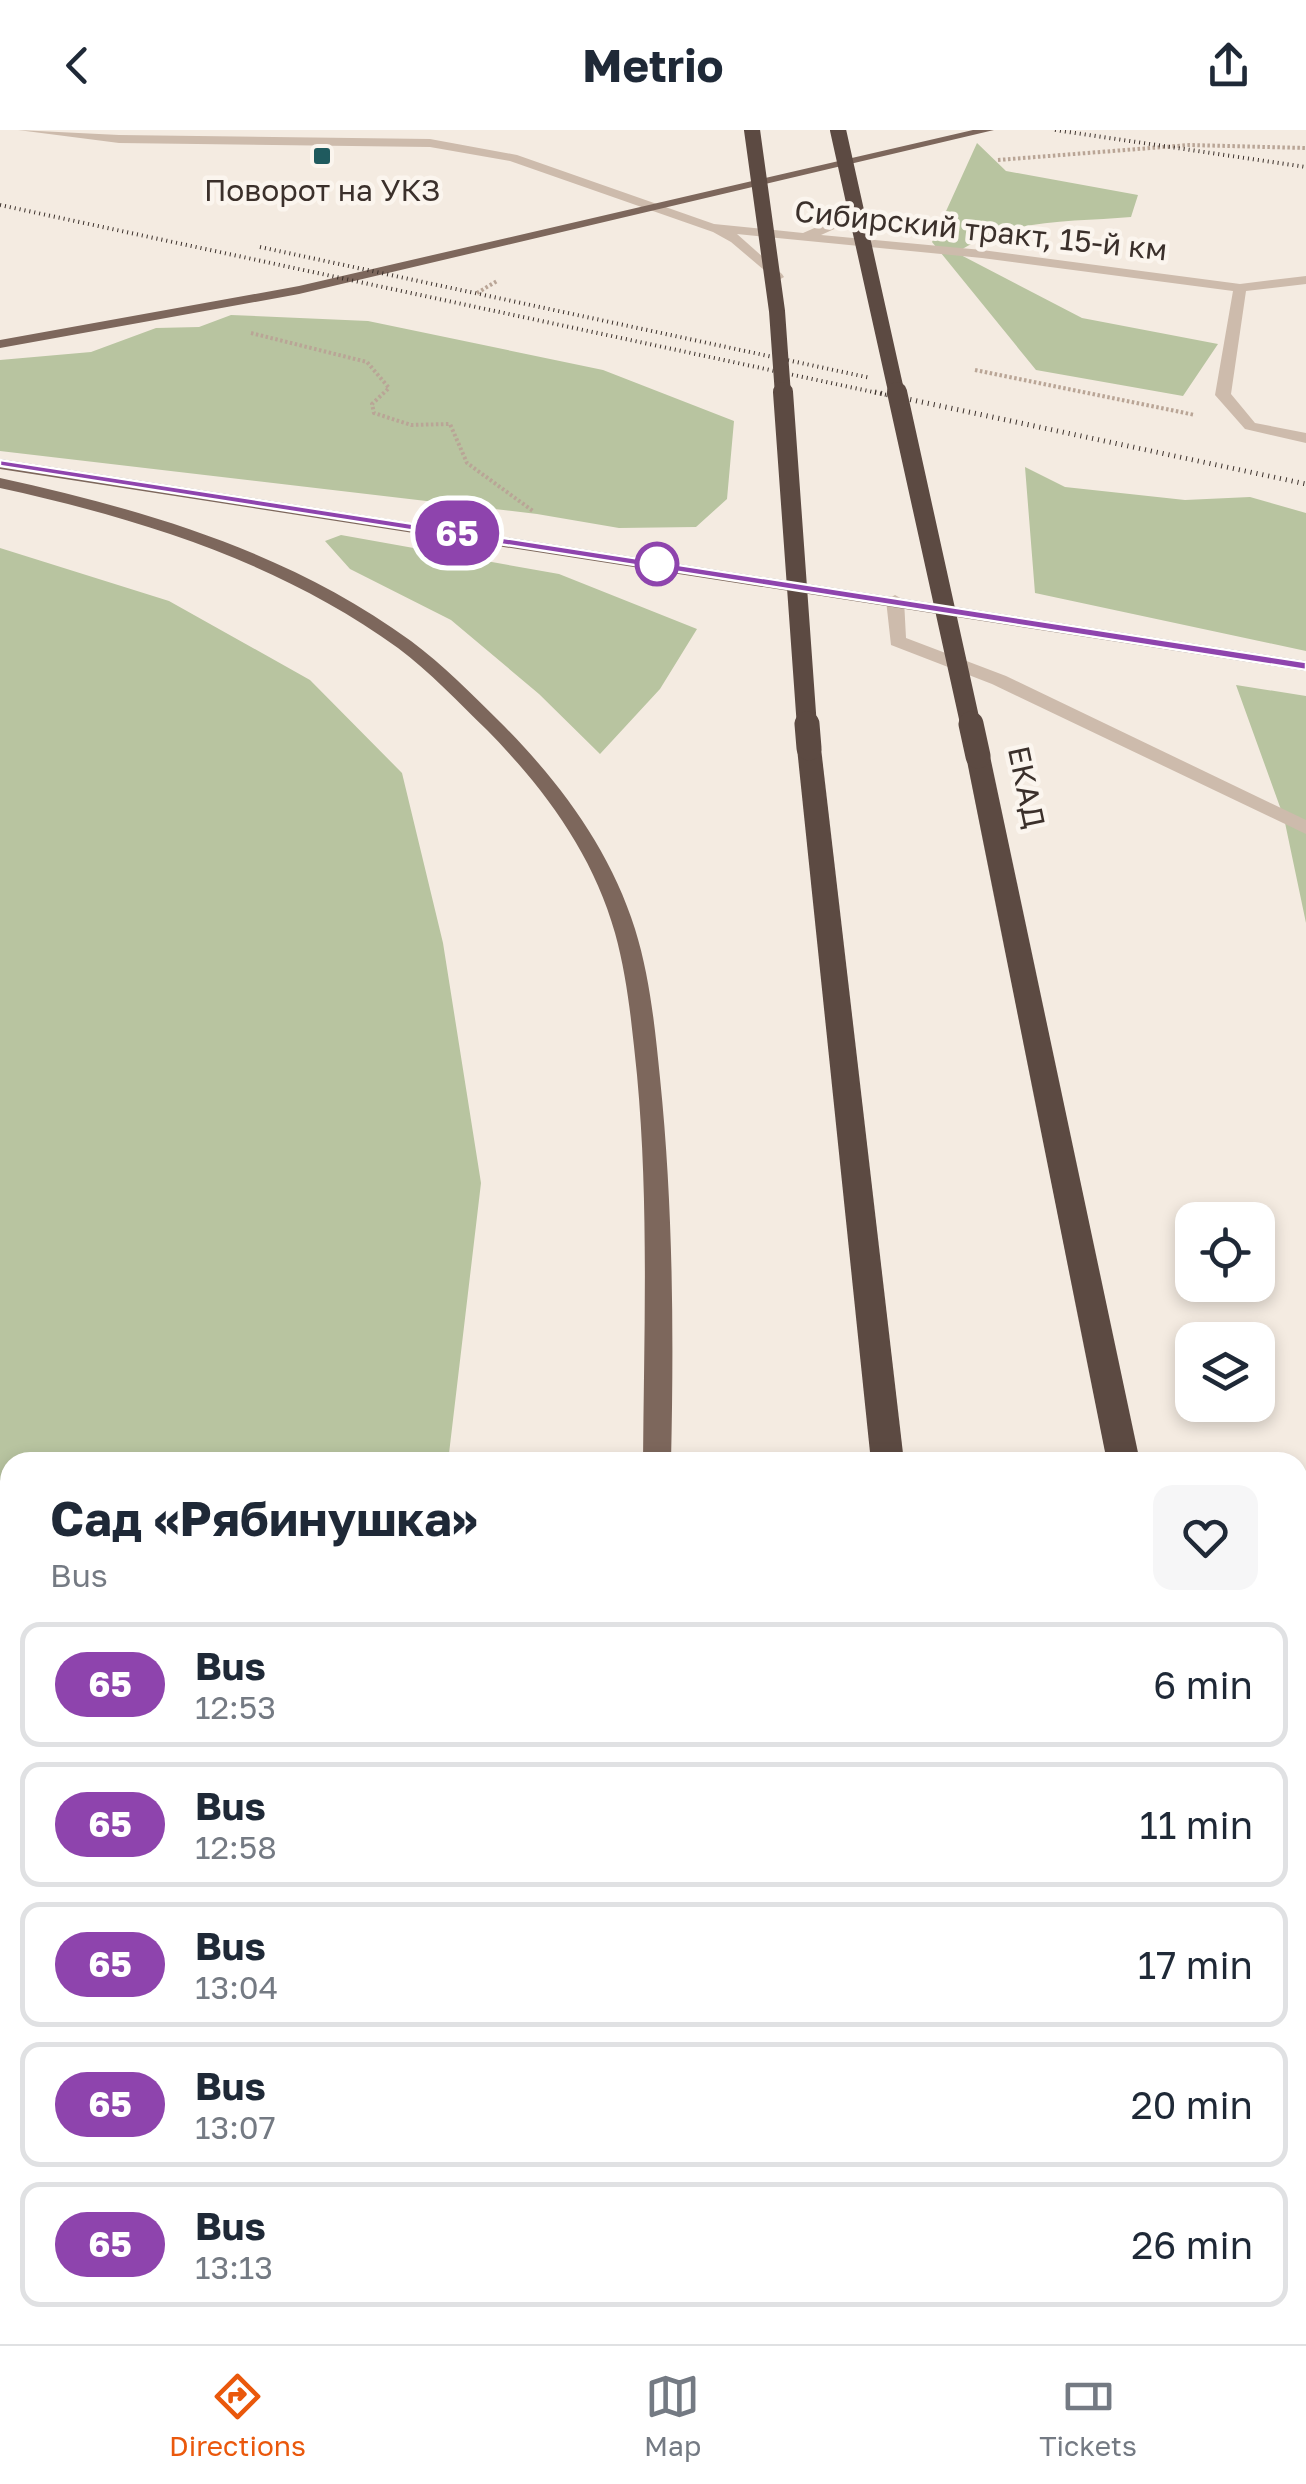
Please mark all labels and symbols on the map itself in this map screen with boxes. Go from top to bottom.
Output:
marker: Поворот на УКЗ [311,145,333,167]
place label: Поворот на УКЗ [204,172,440,208]
street label: Сибирский тракт, 15-й км [793,193,1169,267]
line badge: 65 [412,500,502,566]
unlabelled marker [636,543,678,585]
street label: ЕКАД [1001,743,1053,831]

